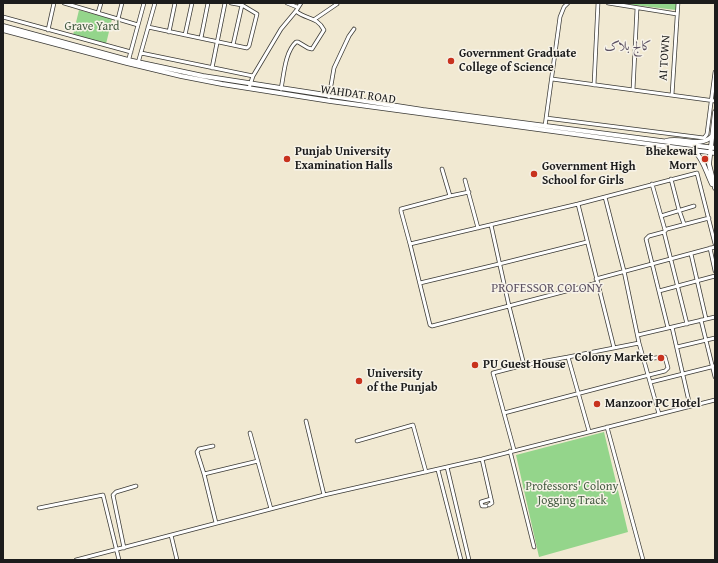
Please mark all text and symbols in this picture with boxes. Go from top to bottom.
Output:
park label: Grave Yard [65,20,119,34]
street label: AI TOWN [656,35,674,81]
district label: کالج بلاک [604,39,652,55]
place label: Government Graduate College of Science [459,47,576,75]
marker: Government Graduate College of Science [446,56,456,66]
street label: WAHDAT ROAD [319,83,397,107]
place label: Punjab University Examination Halls [295,145,393,173]
place label: Bhekewal Morr [646,145,697,173]
marker: Punjab University Examination Halls [282,154,292,164]
marker: Bhekewal Morr [700,154,710,164]
place label: Government High School for Girls [542,160,636,188]
marker: Government High School for Girls [529,169,539,179]
district label: PROFESSOR COLONY [483,281,611,297]
place label: Colony Market [575,351,653,365]
marker: Colony Market [656,353,666,363]
place label: PU Guest House [483,358,566,372]
marker: PU Guest House [470,360,480,370]
place label: University of the Punjab [367,367,438,395]
marker: University of the Punjab [354,376,364,386]
place label: Manzoor PC Hotel [605,397,700,411]
marker: Manzoor PC Hotel [592,399,602,409]
park label: Professors' Colony Jogging Track [526,480,618,508]

